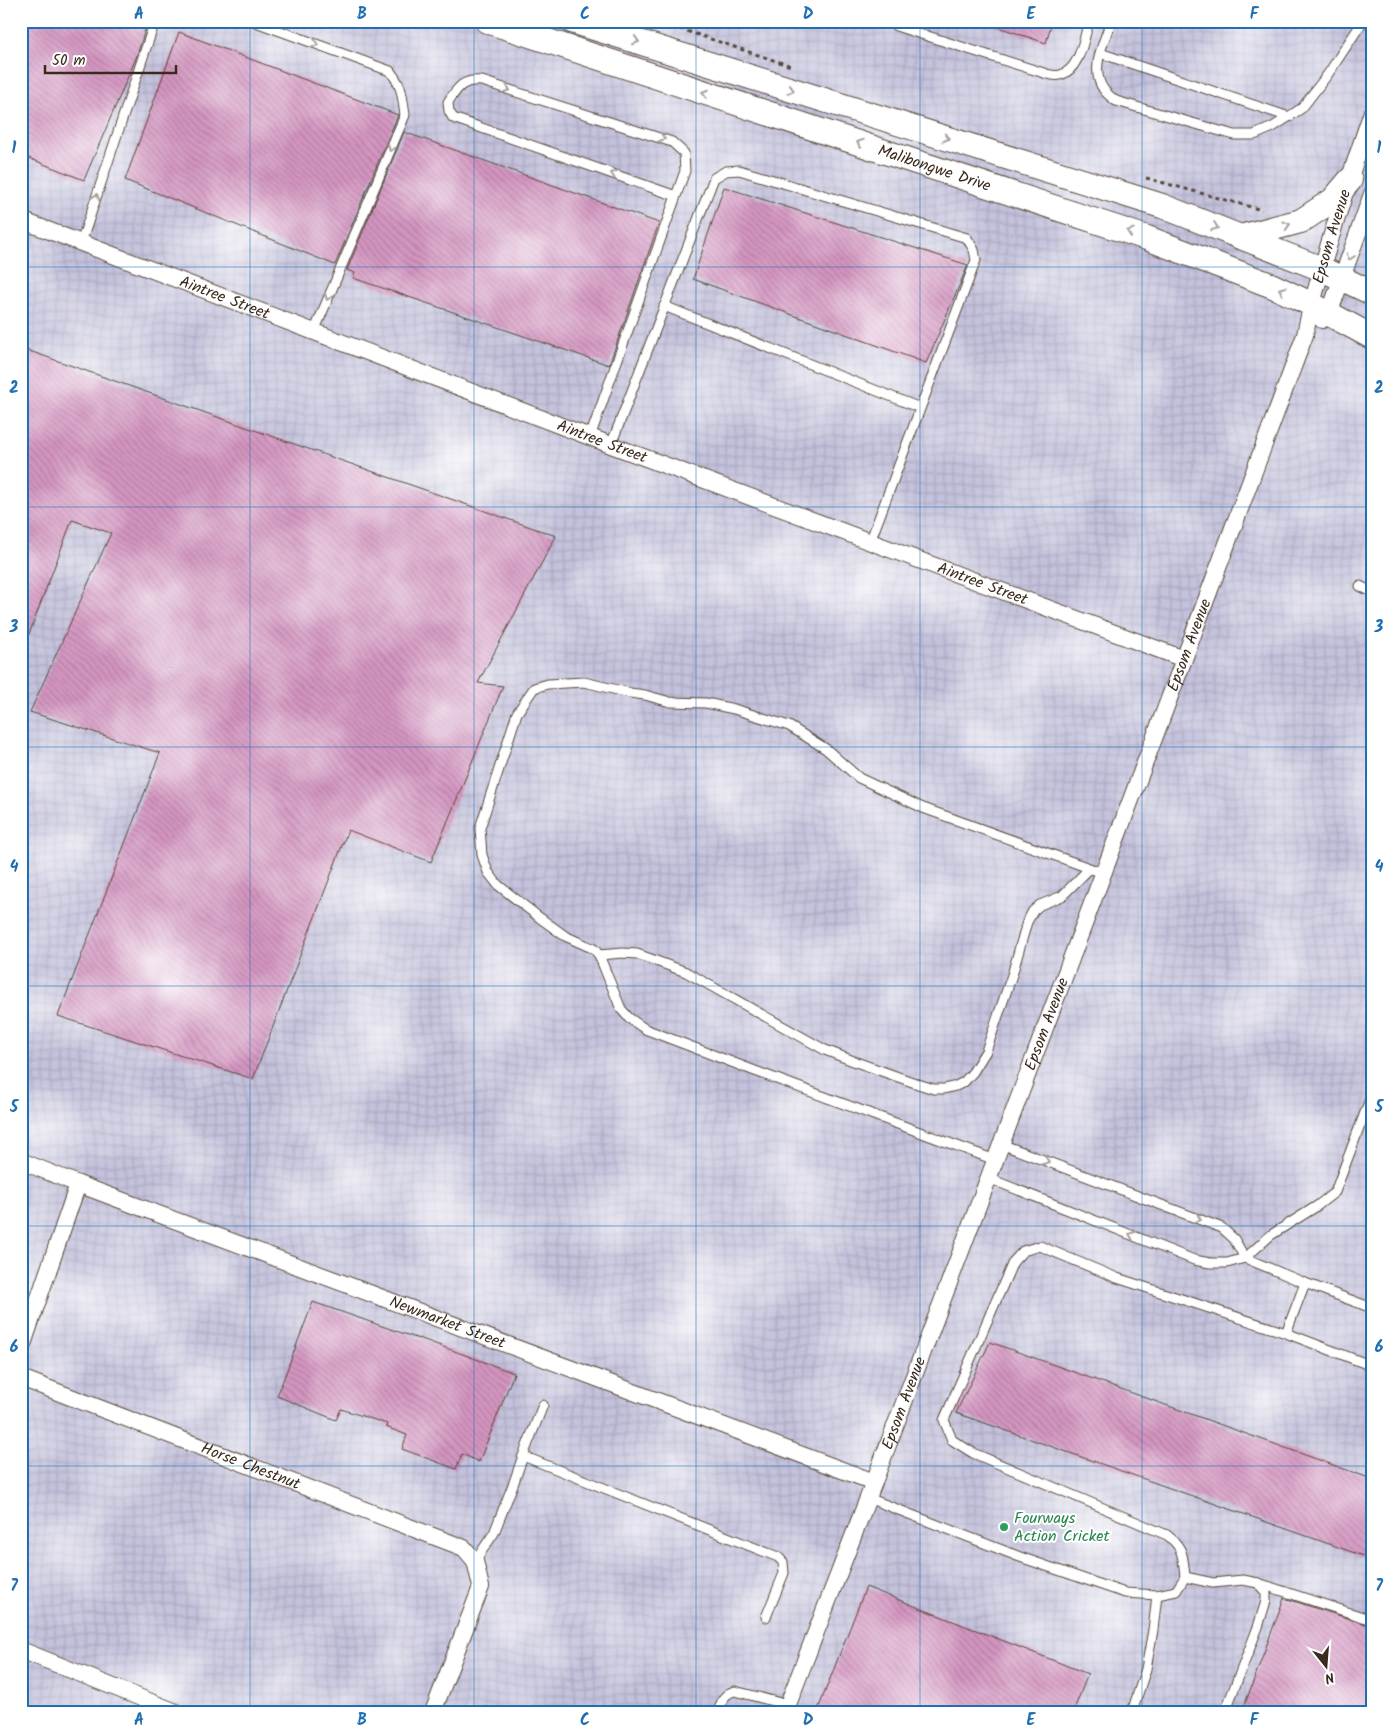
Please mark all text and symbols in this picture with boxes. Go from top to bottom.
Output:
text: A [134,2,144,27]
text: B [357,2,367,27]
text: C [580,2,590,27]
text: D [803,2,814,27]
text: E [1027,2,1037,27]
text: F [1250,2,1260,27]
one-way arrow [631,35,639,45]
one-way arrow [310,38,319,48]
scale bar [45,42,176,74]
text: 50 m [52,49,86,73]
one-way arrow [502,84,511,94]
one-way arrow [786,84,794,94]
one-way arrow [701,89,710,99]
one-way arrow [657,133,665,143]
one-way arrow [941,133,949,143]
text: 1 [12,136,17,161]
text: 1 [1377,136,1382,161]
street label: Malibongwe Drive [875,138,994,198]
one-way arrow [856,139,864,149]
one-way arrow [387,143,398,152]
one-way arrow [610,170,618,180]
street label: Epsom Avenue [1306,186,1358,287]
one-way arrow [91,193,101,202]
one-way arrow [1283,220,1291,230]
one-way arrow [1210,221,1219,231]
one-way arrow [1127,228,1135,238]
one-way arrow [1345,252,1355,260]
street label: Aintree Street [176,269,274,327]
one-way arrow [1278,286,1287,296]
one-way arrow [324,293,334,301]
text: 2 [9,376,19,401]
text: 2 [1374,376,1384,401]
street label: Aintree Street [553,413,652,470]
street label: Aintree Street [934,555,1032,612]
street label: Epsom Avenue [1160,595,1218,695]
text: 3 [9,615,19,640]
text: 3 [1374,615,1384,640]
text: 4 [10,855,19,880]
text: 4 [1375,855,1384,880]
street label: Epsom Avenue [1018,974,1075,1074]
text: 5 [9,1095,20,1120]
text: 5 [1374,1095,1385,1120]
one-way arrow [1042,1156,1050,1166]
one-way arrow [1194,1213,1202,1223]
one-way arrow [1129,1231,1137,1241]
street label: Newmarket Street [386,1289,510,1356]
text: 6 [10,1335,19,1360]
text: 6 [1375,1335,1384,1360]
street label: Epsom Avenue [875,1353,933,1453]
street label: Horse Chestnut [197,1436,305,1497]
place label: Fourways Action Cricket [1014,1506,1111,1549]
marker: Fourways Action Cricket [998,1521,1010,1533]
text: 7 [10,1574,18,1599]
text: 7 [1375,1574,1383,1599]
north arrow [1300,1640,1350,1690]
text: N [1322,1666,1337,1689]
text: A [134,1708,144,1733]
text: B [357,1708,367,1733]
text: C [580,1708,590,1733]
text: D [803,1708,814,1733]
text: E [1027,1708,1037,1733]
text: F [1250,1708,1260,1733]

